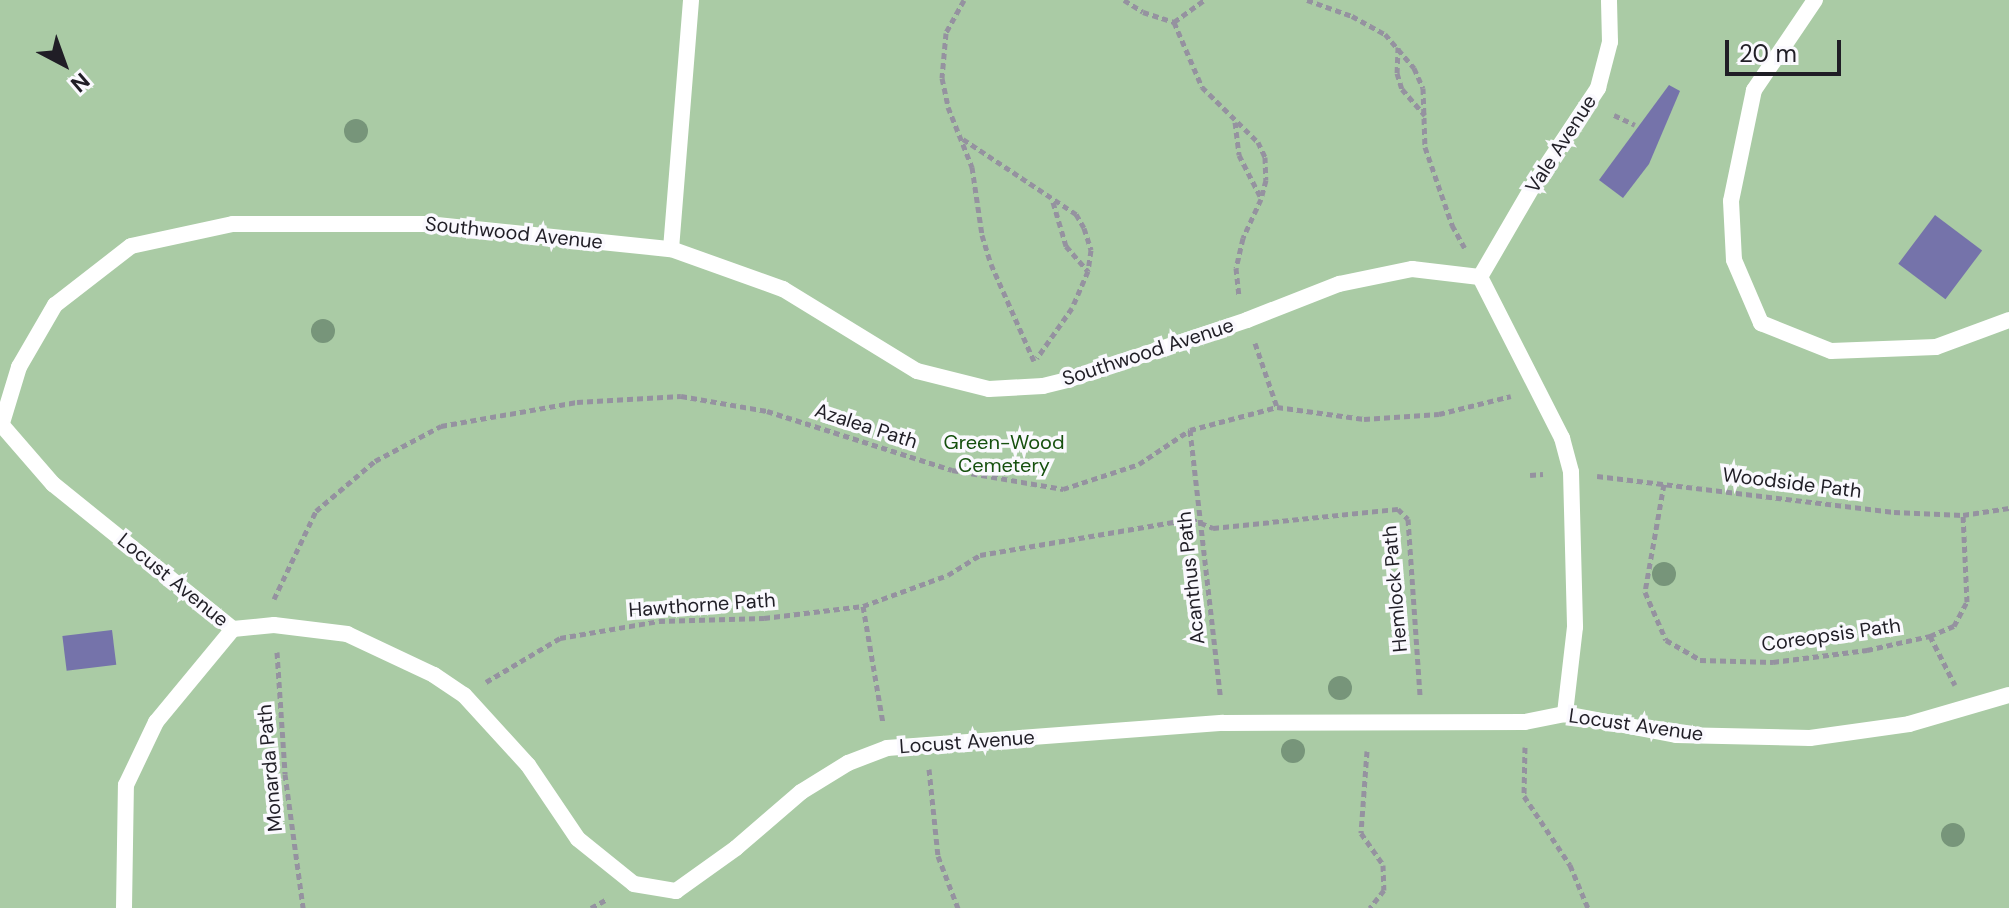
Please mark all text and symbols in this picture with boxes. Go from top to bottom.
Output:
north arrow [24,24,104,104]
scale bar [1729,24,1845,74]
text: 20 m [1739,38,1797,69]
text: N [65,66,96,99]
street label: Vale Avenue [1520,90,1602,198]
street label: Southwood Avenue [424,212,604,254]
street label: Southwood Avenue [1059,313,1237,391]
street label: Azalea Path [812,398,920,454]
park label: Green-Wood Cemetery [943,430,1065,477]
street label: Woodside Path [1721,463,1863,503]
street label: Acanthus Path [1172,510,1210,646]
street label: Hemlock Path [1378,525,1412,653]
street label: Locust Avenue [113,528,233,632]
street label: Hawthorne Path [628,588,776,622]
street label: Coreopsis Path [1760,613,1902,657]
street label: Monarda Path [252,703,288,833]
street label: Locust Avenue [1567,704,1705,746]
street label: Locust Avenue [899,725,1035,759]

